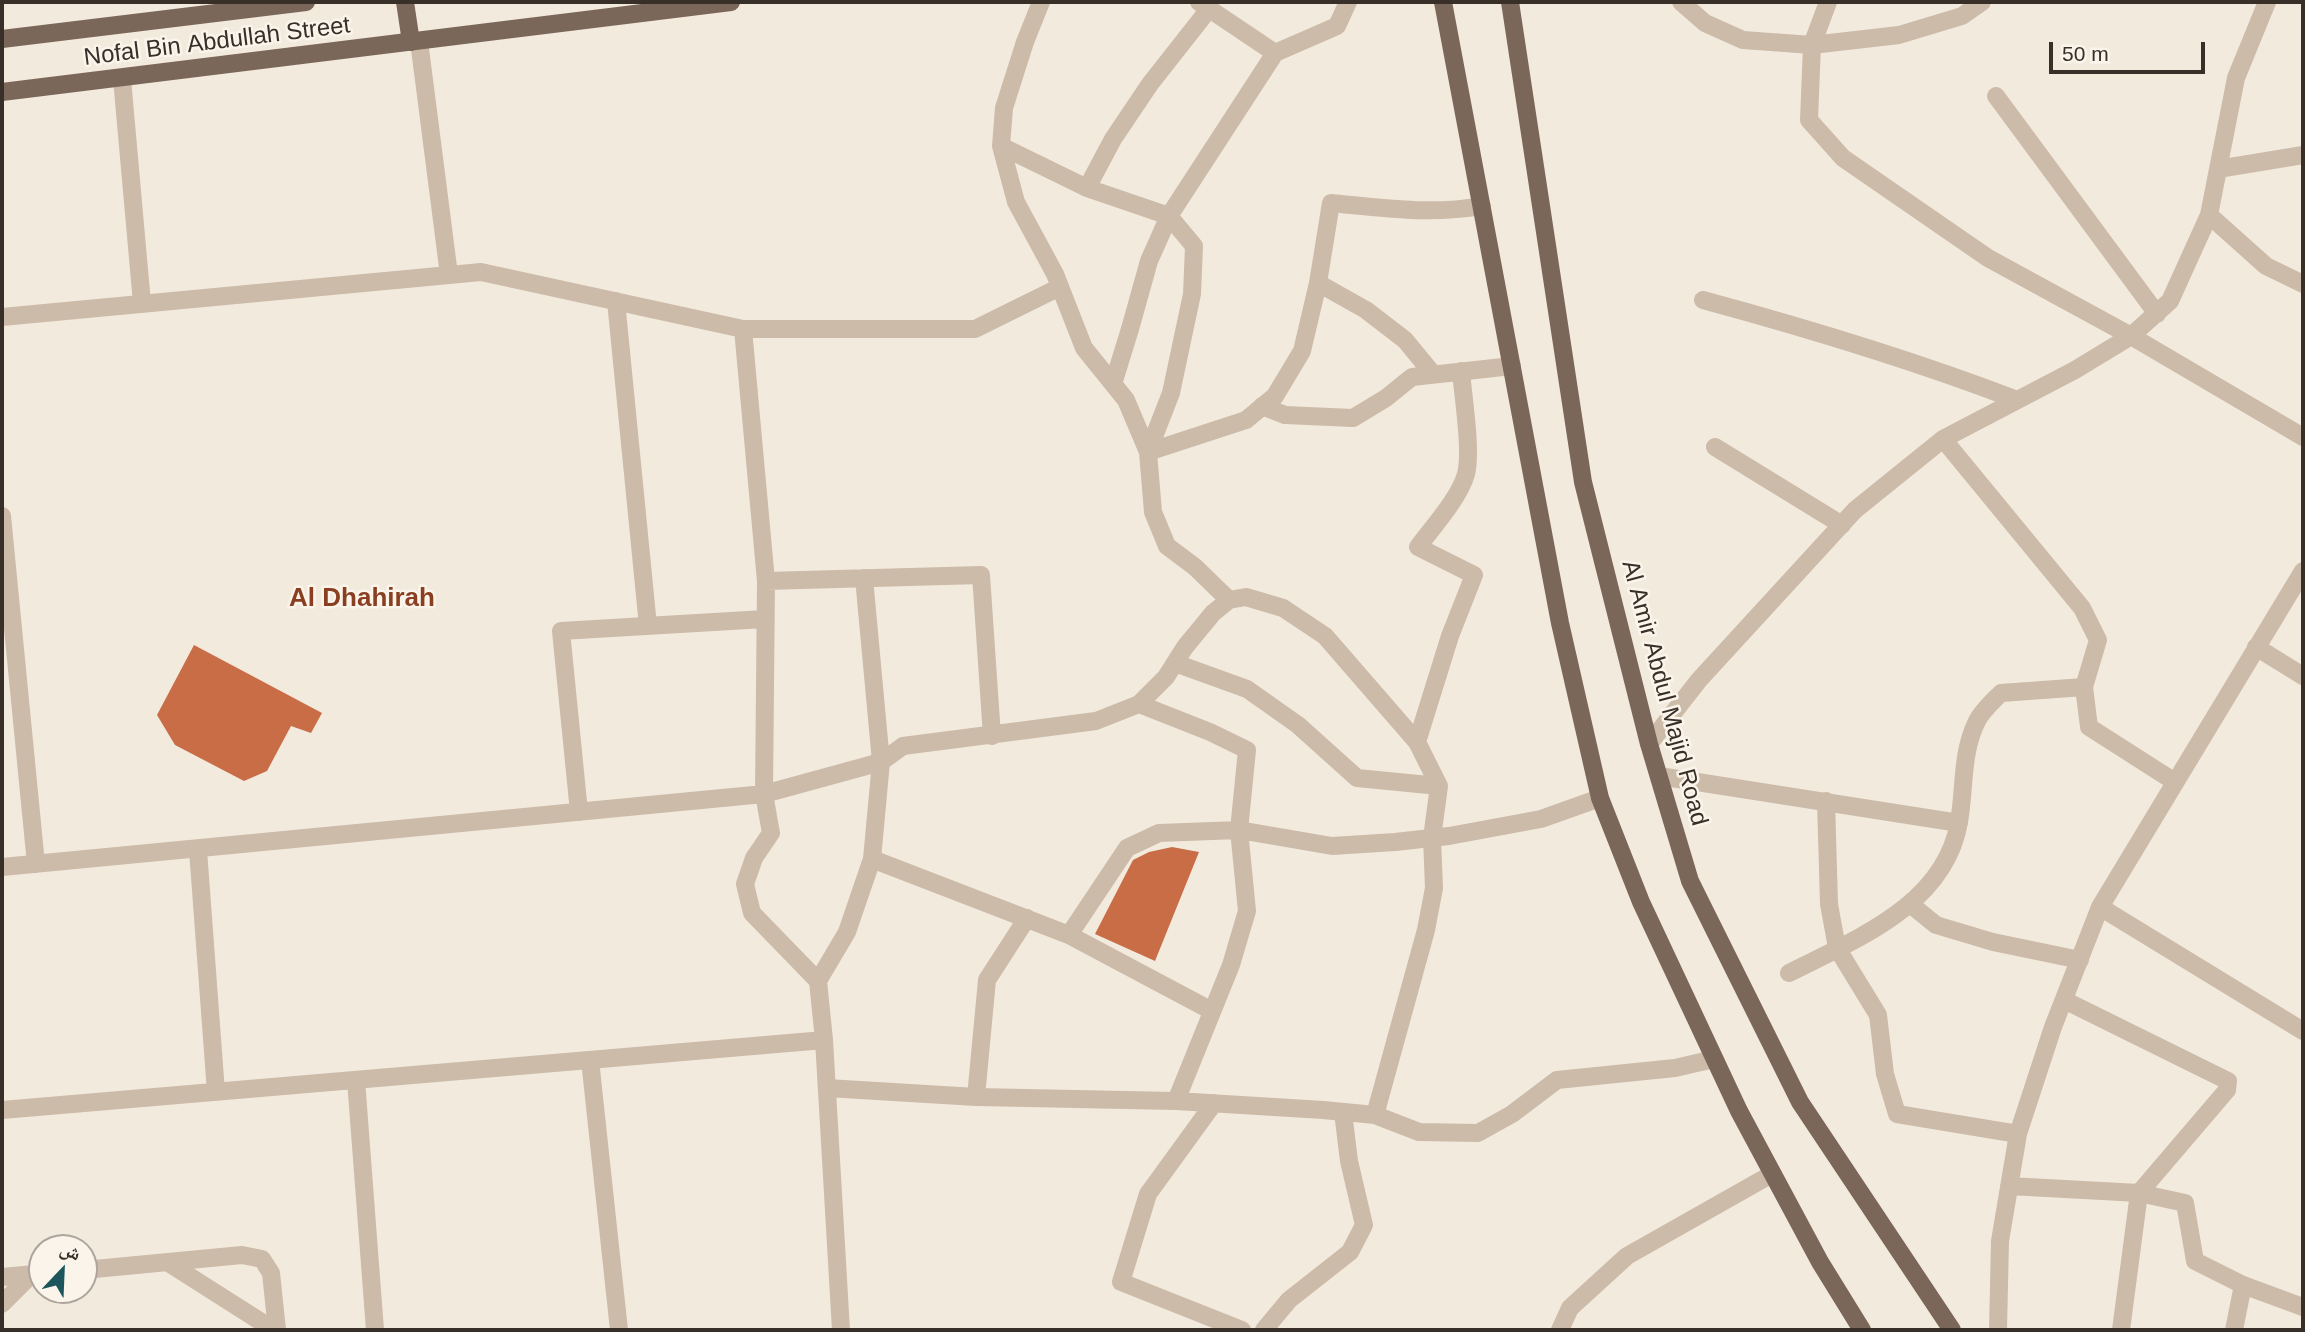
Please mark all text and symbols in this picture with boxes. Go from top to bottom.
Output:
street label: Nofal Bin Abdullah Street [82,11,352,73]
scale bar [2053,28,2209,72]
text: 50 m [2062,42,2109,65]
street label: Al Amir Abdul Majid Road [1615,557,1713,829]
district label: Al Dhahirah [289,583,435,615]
north arrow [28,1234,98,1304]
text: ش [57,1237,84,1265]

